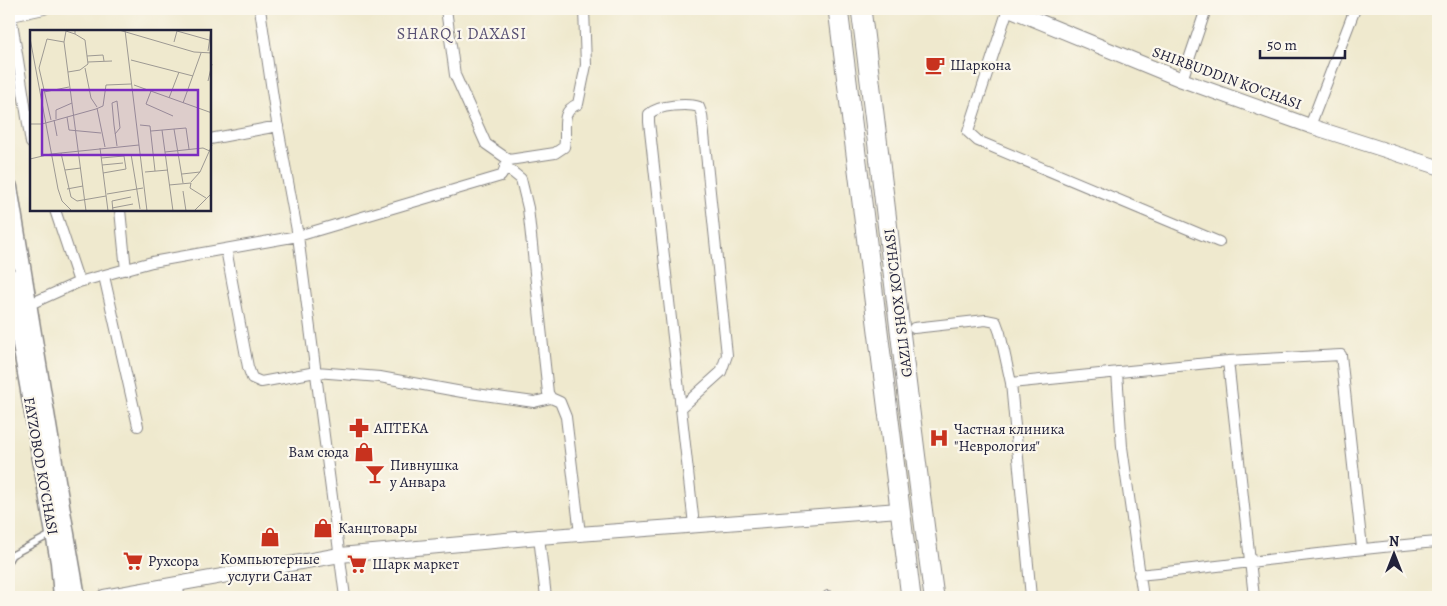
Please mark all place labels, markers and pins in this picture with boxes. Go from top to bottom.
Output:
cafe icon: Шаркона [924,54,946,76]
place label: Шаркона [950,55,1011,75]
pharmacy icon: АПТЕКА [348,417,370,439]
place label: АПТЕКА [373,418,428,438]
place label: Частная клиника "Неврология" [954,419,1065,456]
hospital icon: Частная клиника "Неврология" [928,427,950,449]
shop icon: Вам сюда [353,441,375,463]
place label: Вам сюда [288,442,349,462]
place label: Пивнушка у Анвара [389,455,459,492]
bar icon: Пивнушка у Анвара [364,463,386,485]
shop icon: Канцтовары [312,517,334,539]
place label: Канцтовары [338,518,418,538]
shop icon: Компьютерные услуги Санат [259,526,281,548]
place label: Компьютерные услуги Санат [220,549,320,586]
supermarket icon: Рухсора [122,550,144,572]
place label: Рухсора [148,551,199,571]
supermarket icon: Шарк маркет [346,553,368,575]
place label: Шарк маркет [372,554,459,574]

